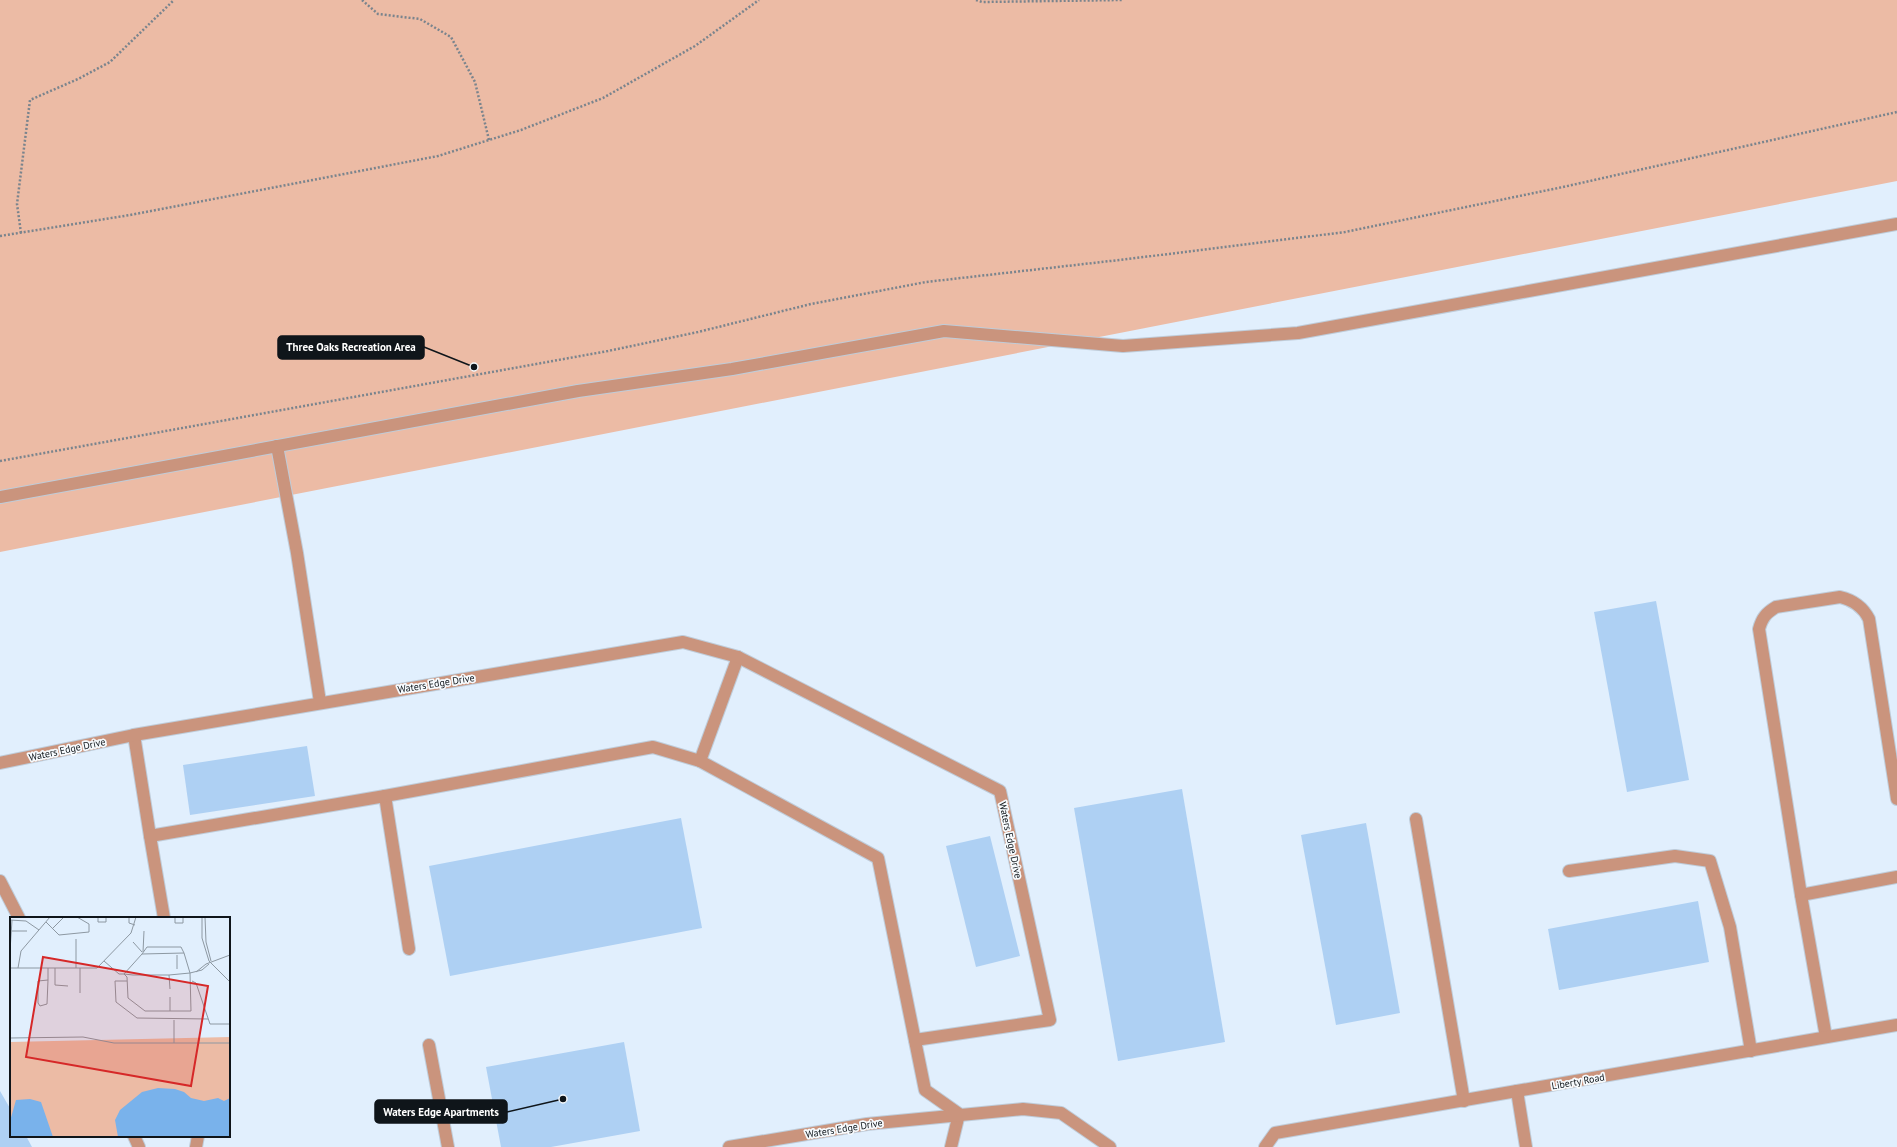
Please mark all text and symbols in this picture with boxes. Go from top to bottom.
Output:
callout: Three Oaks Recreation Area [278,336,424,359]
text: Three Oaks Recreation Area [286,340,416,354]
street label: Waters Edge Drive [397,671,475,696]
street label: Waters Edge Drive [28,735,106,764]
street label: Waters Edge Drive [996,801,1025,879]
inset map [10,917,230,1137]
street label: Liberty Road [1551,1070,1606,1093]
callout: Waters Edge Apartments [375,1100,507,1123]
text: Waters Edge Apartments [383,1105,499,1119]
street label: Waters Edge Drive [805,1116,883,1141]

